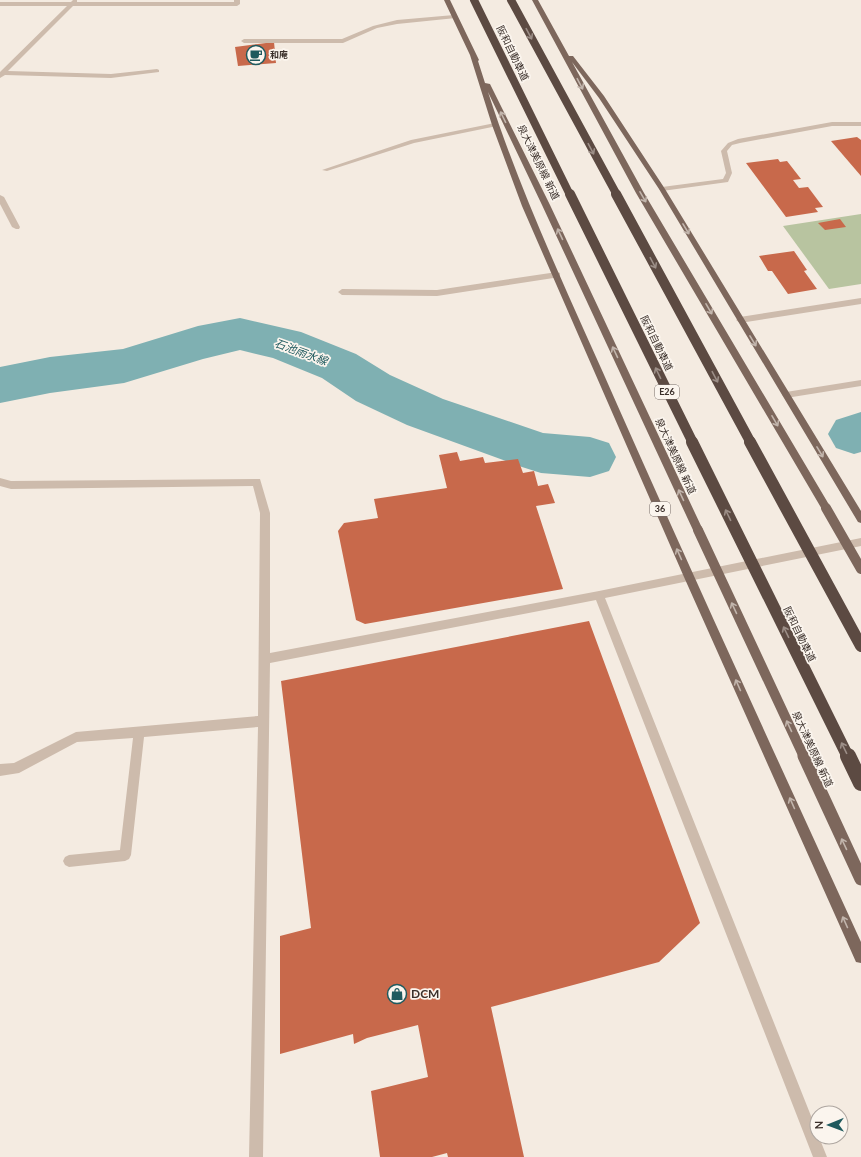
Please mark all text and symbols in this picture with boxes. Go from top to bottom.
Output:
street label: 阪和自動車道 [494,23,532,83]
one-way arrow [526,28,534,40]
cafe icon: 和庵 [245,44,267,66]
place label: 和庵 [270,49,288,60]
one-way arrow [577,77,585,89]
one-way arrow [499,111,506,123]
street label: 泉大津美原線 新道 [516,122,562,202]
one-way arrow [588,142,595,154]
one-way arrow [640,191,648,203]
one-way arrow [682,223,690,235]
one-way arrow [556,228,563,240]
one-way arrow [650,257,657,269]
one-way arrow [706,303,714,315]
street label: 阪和自動車道 [638,313,676,373]
one-way arrow [749,335,757,346]
water label: 石池雨水線 [273,336,331,368]
one-way arrow [611,346,618,358]
one-way arrow [654,368,662,380]
one-way arrow [712,371,719,383]
road number: E26 [655,385,679,399]
street label: 泉大津美原線 新道 [653,416,699,496]
one-way arrow [771,416,779,427]
one-way arrow [817,446,825,458]
one-way arrow [677,489,684,501]
road number: 36 [650,502,670,516]
one-way arrow [724,509,732,521]
one-way arrow [675,548,682,560]
one-way arrow [730,603,737,615]
street label: 阪和自動車道 [781,604,819,664]
one-way arrow [782,626,789,638]
one-way arrow [734,679,741,691]
street label: 泉大津美原線 新道 [790,709,836,789]
one-way arrow [785,720,792,732]
one-way arrow [840,742,847,754]
one-way arrow [788,798,795,810]
one-way arrow [840,838,847,850]
one-way arrow [841,916,848,928]
shop icon: DCM [386,983,408,1005]
place label: DCM [411,986,439,1001]
north arrow [809,1105,849,1145]
text: N [812,1121,825,1130]

